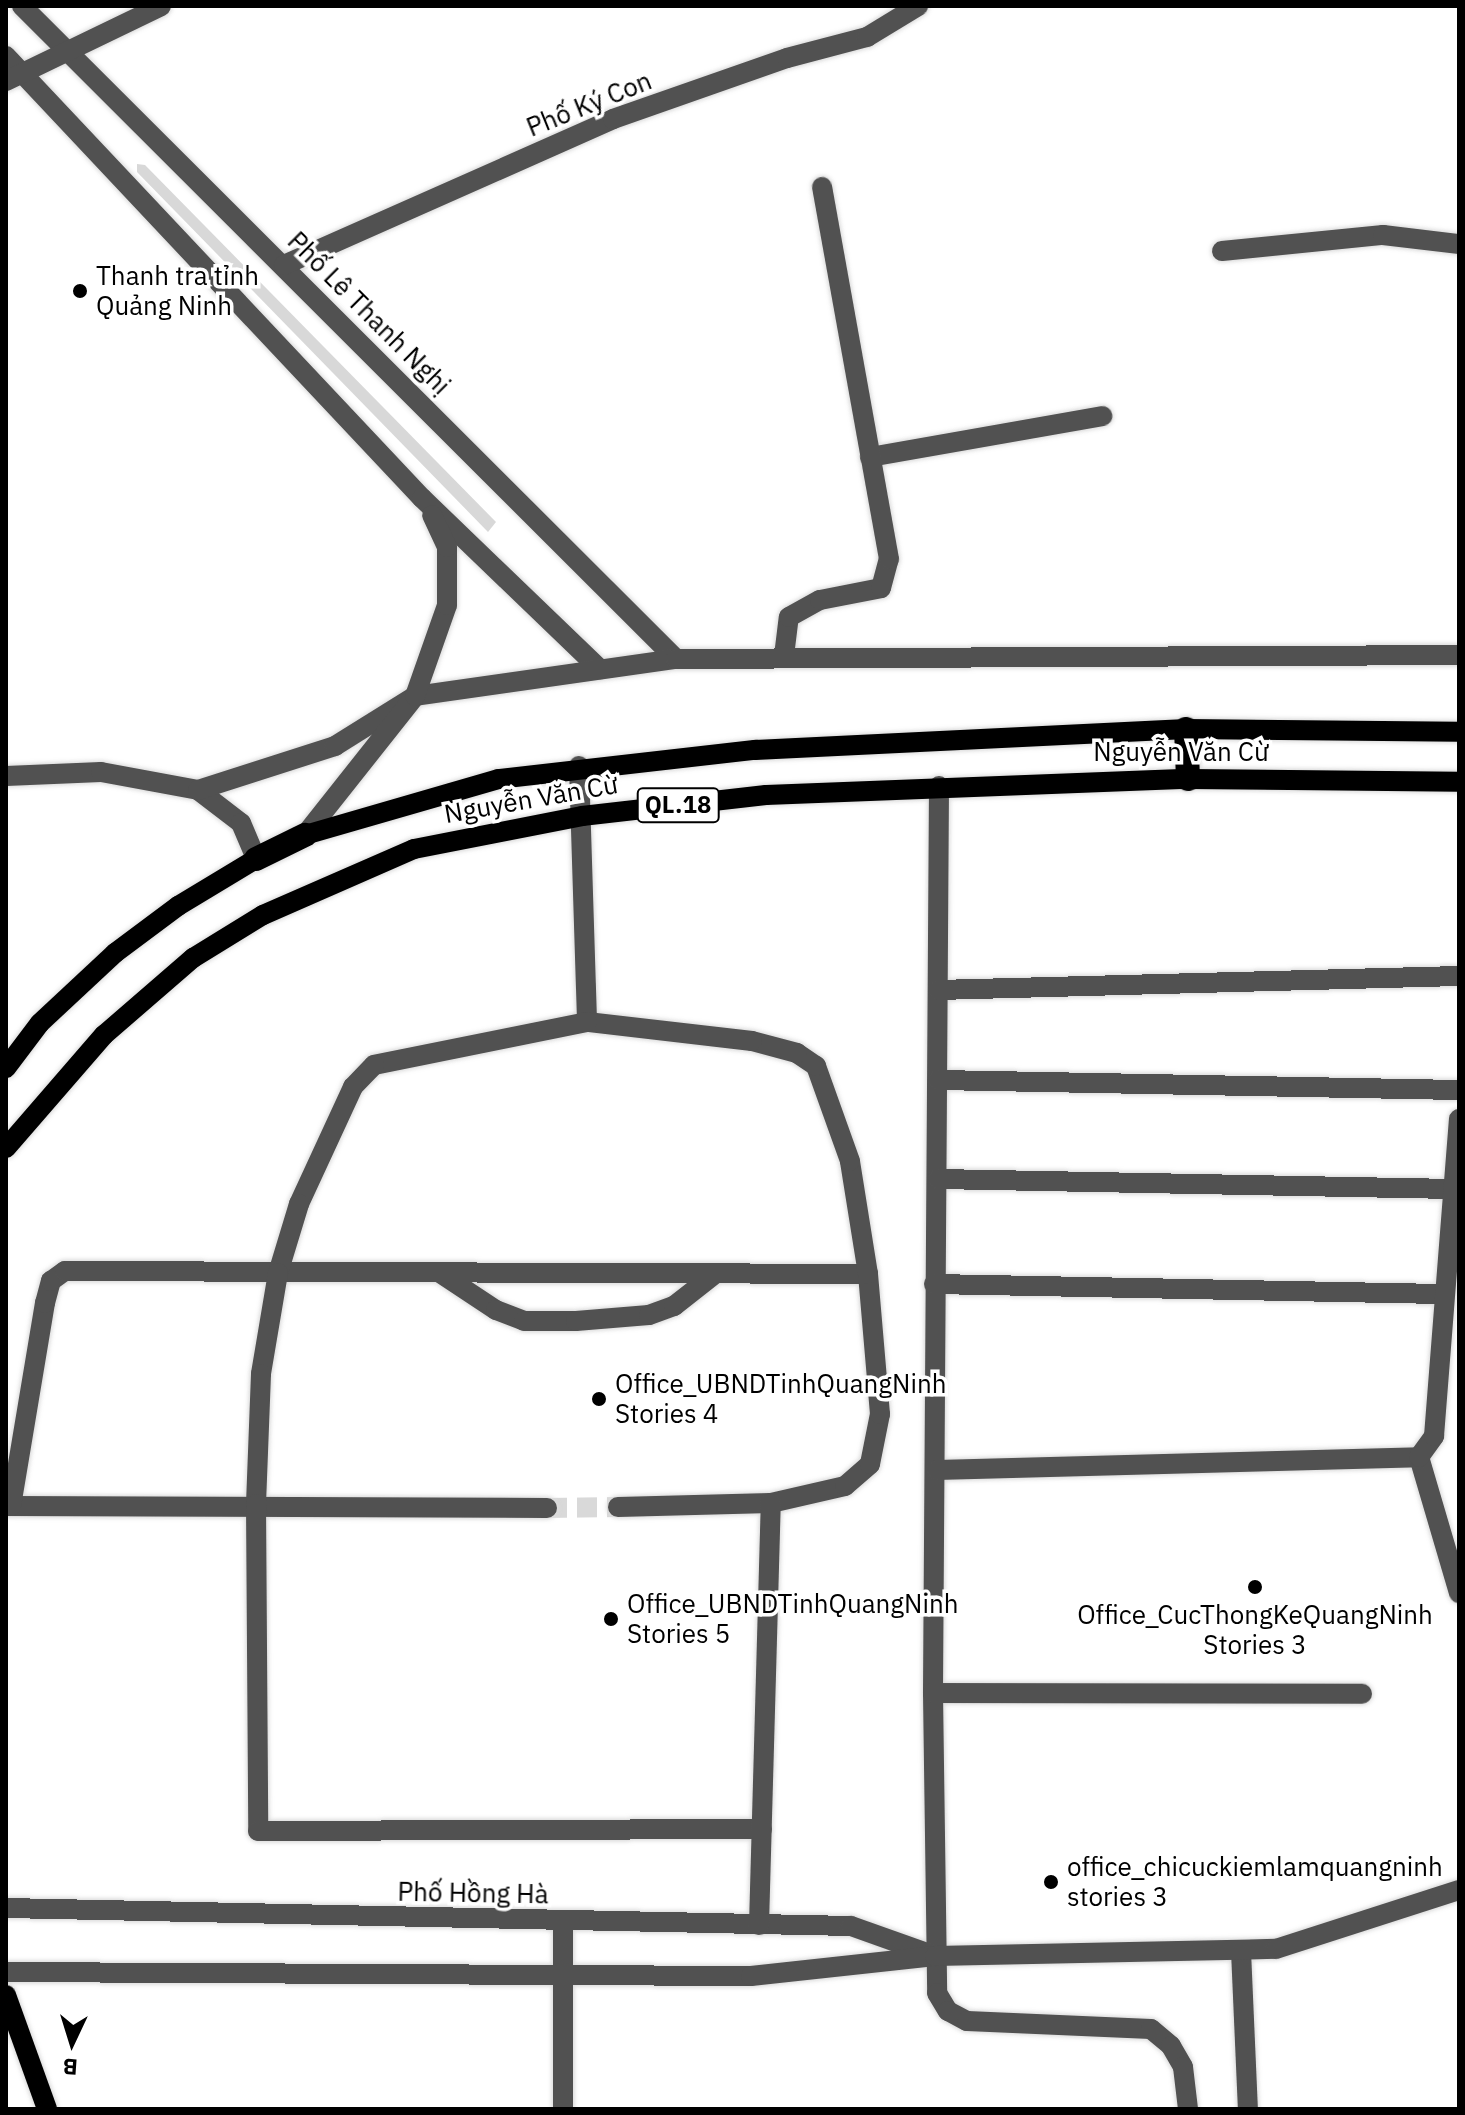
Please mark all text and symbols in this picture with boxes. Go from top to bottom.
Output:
street label: Phố Ký Con [522,65,656,143]
street label: Phố Lê Thanh Nghị [281,225,457,401]
place label: Thanh tra tỉnh Quảng Ninh [96,260,259,322]
marker: Thanh tra tỉnh Quảng Ninh [71,282,89,300]
street label: Nguyễn Văn Cừ [1093,736,1269,768]
street label: Nguyễn Văn Cừ [442,768,620,830]
road number: QL.18 [636,785,720,825]
place label: Office_UBNDTinhQuangNinh Stories 4 [615,1368,946,1430]
marker: Office_UBNDTinhQuangNinh Stories 4 [590,1390,608,1408]
marker: Office_CucThongKeQuangNinh Stories 3 [1246,1578,1264,1596]
place label: Office_UBNDTinhQuangNinh Stories 5 [627,1588,958,1650]
place label: Office_CucThongKeQuangNinh Stories 3 [1077,1599,1433,1660]
marker: Office_UBNDTinhQuangNinh Stories 5 [602,1610,620,1628]
place label: office_chicuckiemlamquangninh stories 3 [1067,1851,1443,1912]
marker: office_chicuckiemlamquangninh stories 3 [1042,1873,1060,1891]
street label: Phố Hồng Hà [397,1876,549,1910]
north arrow [32,2003,112,2083]
text: B [62,2052,79,2082]

